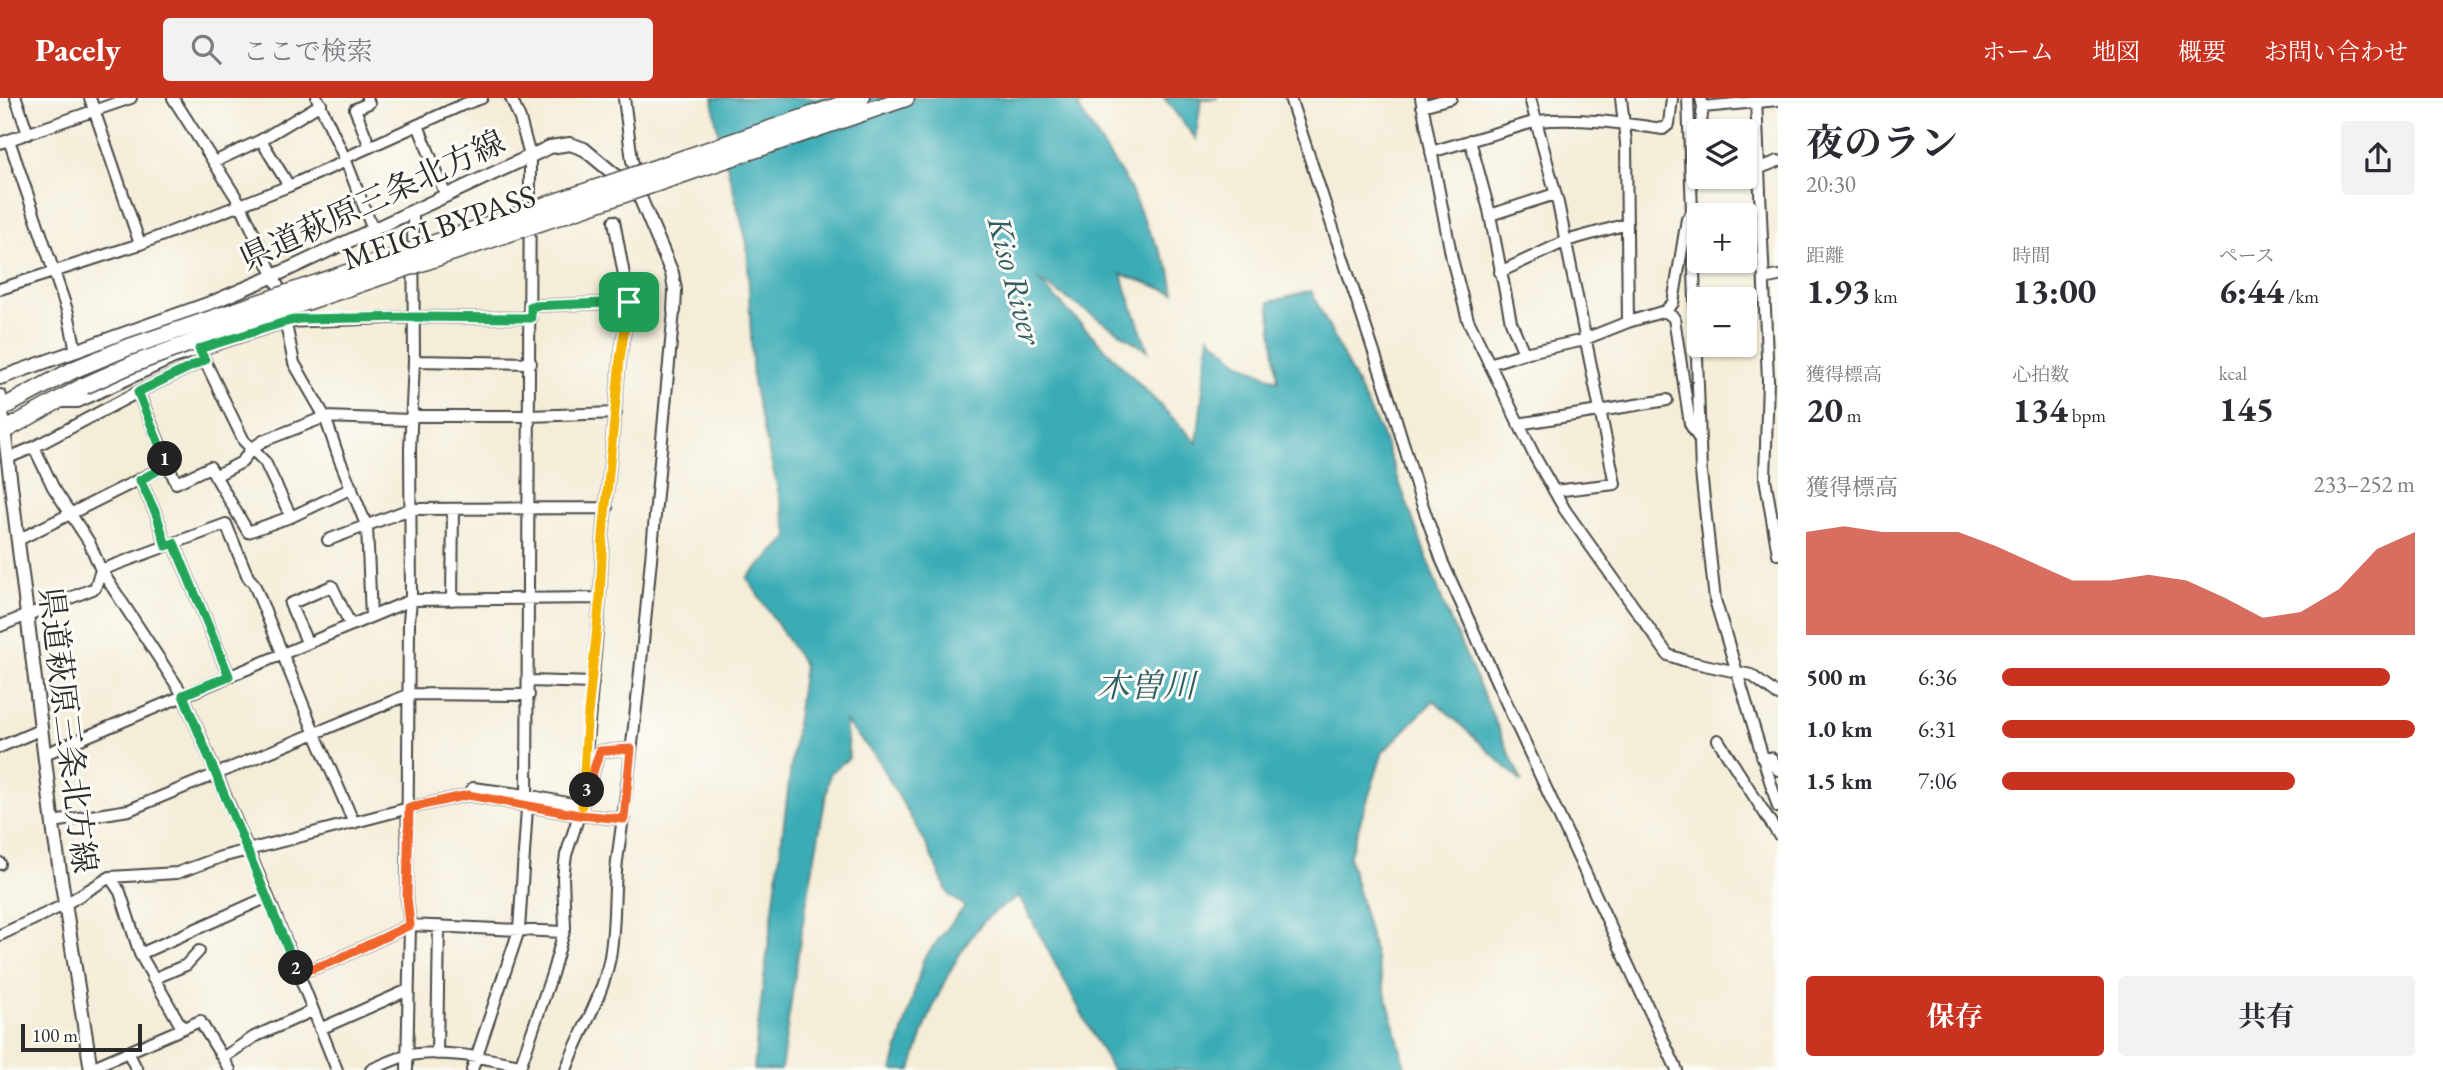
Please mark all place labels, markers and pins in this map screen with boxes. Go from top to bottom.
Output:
pin [599,272,659,332]
pin: 1 [148,442,182,476]
pin: 3 [570,772,604,808]
pin: 2 [278,950,314,986]

